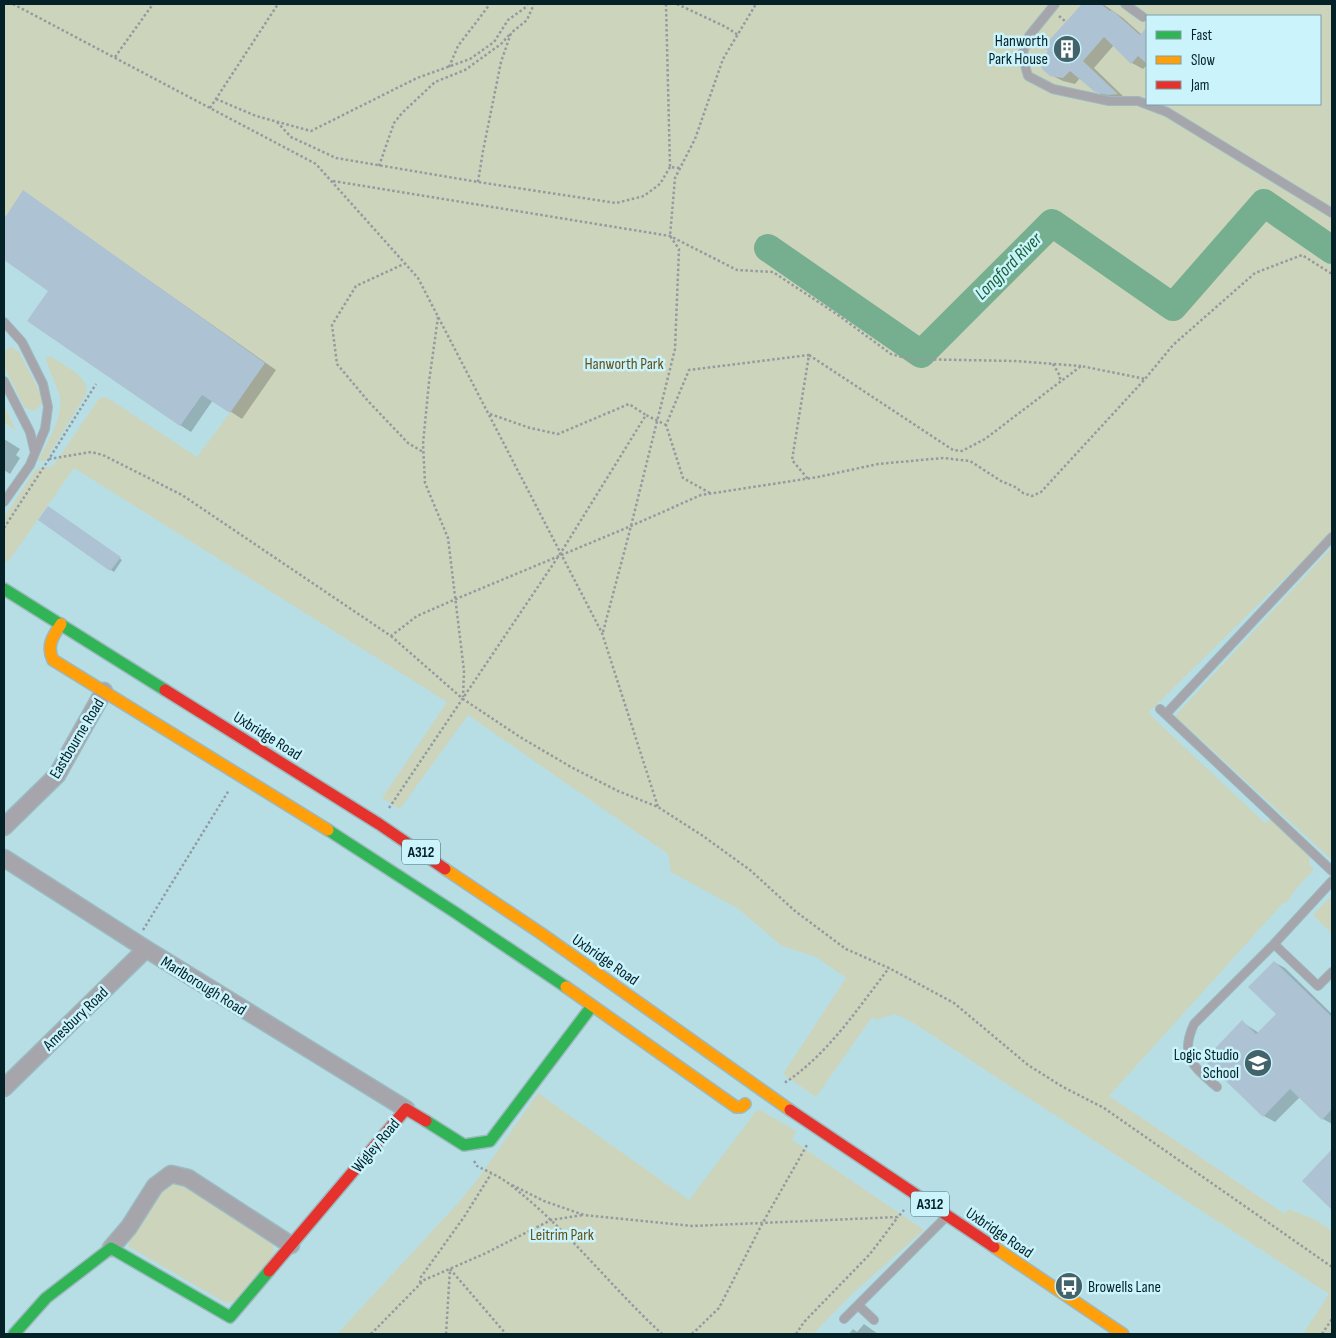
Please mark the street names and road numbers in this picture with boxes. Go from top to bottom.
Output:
street label: Eastbourne Road [46,695,109,782]
street label: Uxbridge Road [230,708,305,765]
road number: A312 [402,840,440,864]
street label: Uxbridge Road [568,930,642,990]
street label: Marlborough Road [157,953,249,1020]
street label: Amesbury Road [39,983,113,1055]
street label: Wigley Road [348,1115,404,1177]
road number: A312 [911,1192,949,1216]
street label: Uxbridge Road [962,1204,1036,1263]

